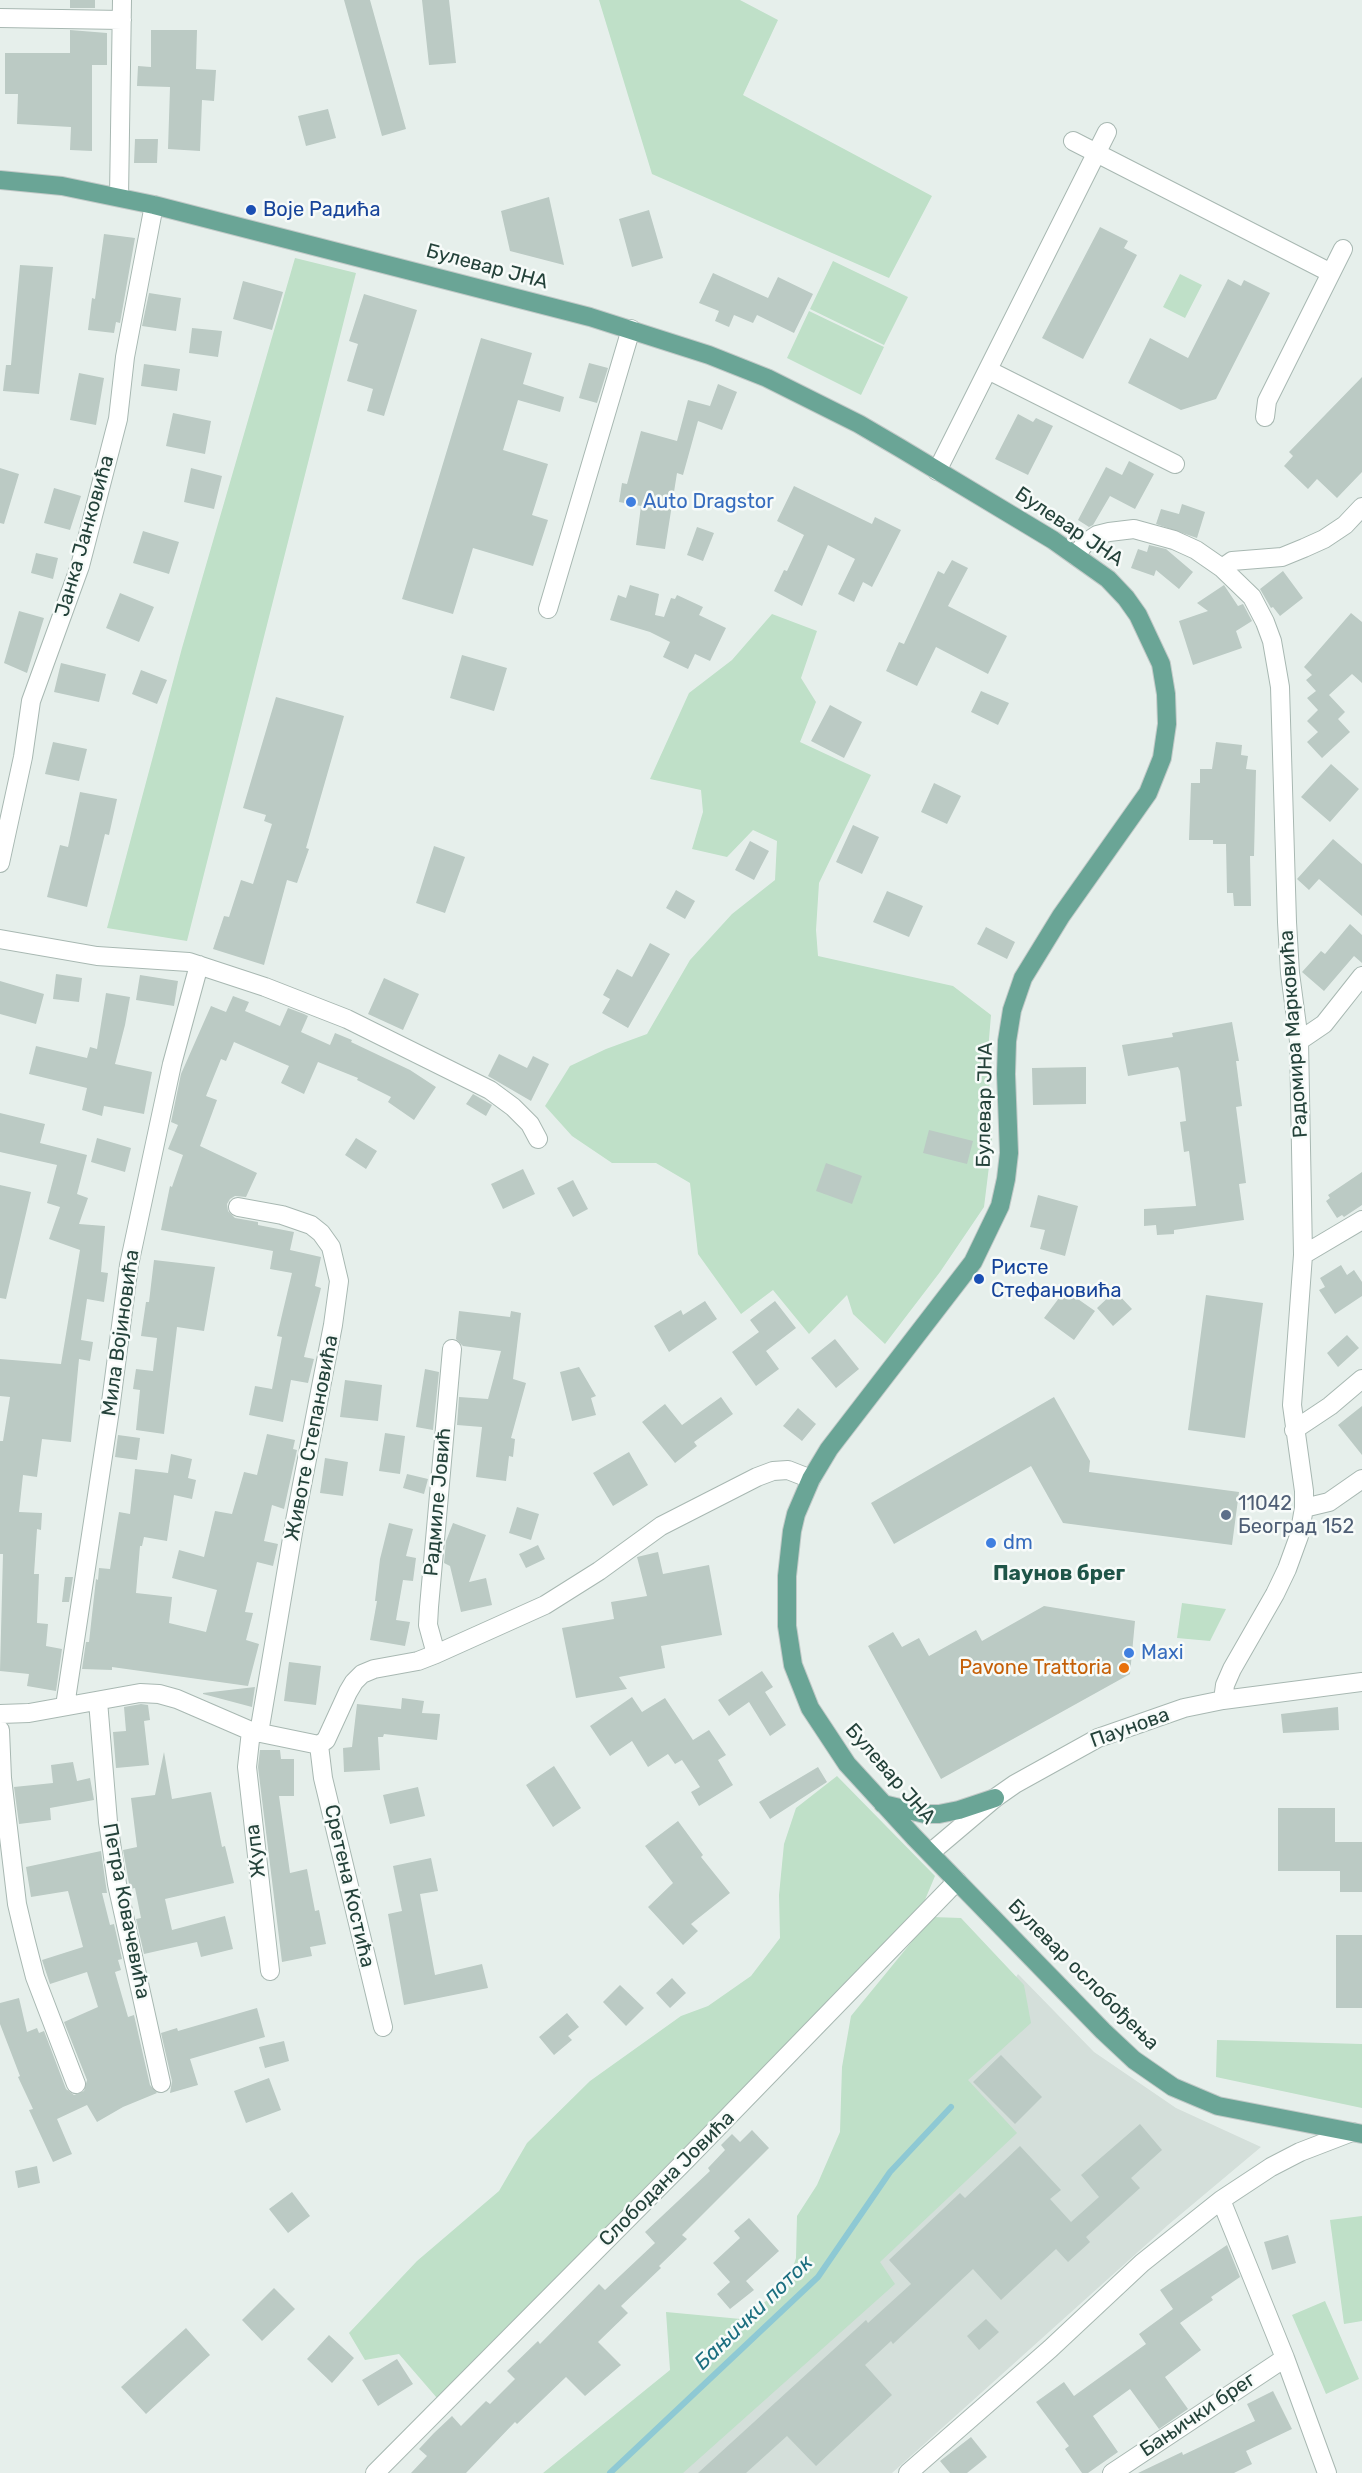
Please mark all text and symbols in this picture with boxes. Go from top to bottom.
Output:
place label: Воје Радића [263,198,380,222]
marker: Воје Радића [244,203,258,217]
street label: Булевар ЈНА [423,239,551,295]
street label: Јанка Јанковића [50,452,120,620]
street label: Булевар ЈНА [1010,482,1128,572]
place label: Auto Dragstor [643,490,774,514]
marker: Auto Dragstor [624,495,638,509]
street label: Радомира Марковића [1275,929,1313,1139]
street label: Булевар ЈНА [972,1042,998,1168]
street label: Мила Војиновића [97,1248,145,1418]
place label: Ристе Стефановића [991,1256,1122,1303]
marker: Ристе Стефановића [972,1272,986,1286]
street label: Животе Степановића [280,1333,344,1543]
street label: Радмиле Јовић [420,1427,456,1577]
place label: 11042 Београд 152 [1238,1492,1354,1539]
marker: 11042 Београд 152 [1219,1508,1233,1522]
place label: dm [1003,1531,1033,1555]
marker: dm [984,1536,998,1550]
district label: Паунов брег [993,1561,1125,1587]
place label: Maxi [1141,1641,1184,1665]
marker: Maxi [1122,1646,1136,1660]
place label: Pavone Trattoria [959,1656,1112,1680]
marker: Pavone Trattoria [1117,1661,1131,1675]
street label: Паунова [1087,1703,1173,1753]
street label: Булевар ЈНА [840,1719,940,1829]
street label: Сретена Костића [319,1802,379,1970]
street label: Петра Ковачевића [97,1821,155,2001]
street label: Жупа [241,1823,271,1879]
street label: Булевар ослобођења [1002,1894,1164,2056]
street label: Слободана Јовића [594,2106,740,2252]
water label: Бањички поток [690,2250,818,2376]
street label: Бањички брег [1136,2368,1260,2462]

